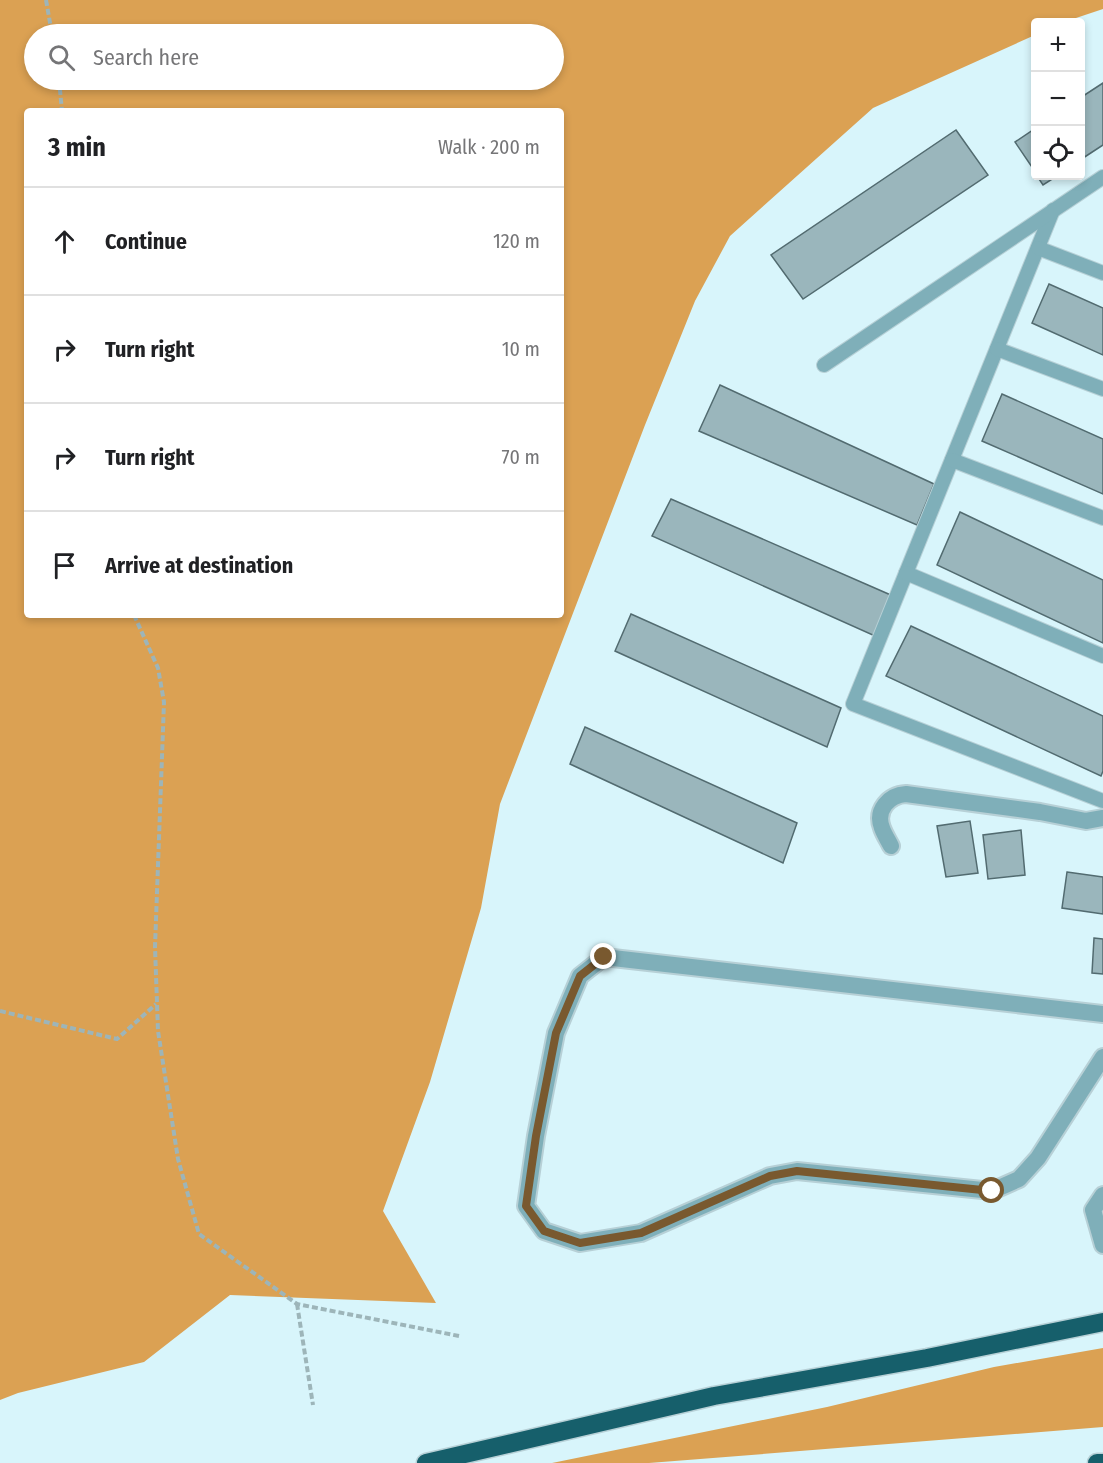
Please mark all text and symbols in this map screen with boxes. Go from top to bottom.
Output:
map controls [1031,18,1085,180]
button: + [1031,18,1085,72]
search box [24,24,564,90]
icon: search [45,41,78,74]
text: Search here [93,44,199,71]
button: − [1031,72,1085,126]
button: locate [1031,126,1085,180]
text: 3 min [48,132,106,163]
text: Walk · 200 m [438,135,540,159]
icon: ahead [48,225,81,258]
text: Continue [105,228,187,255]
text: 120 m [493,229,540,253]
icon: right [48,333,81,366]
text: Turn right [105,336,194,363]
text: 10 m [502,337,540,361]
icon: right [48,441,81,474]
text: Turn right [105,444,194,471]
text: 70 m [502,445,540,469]
icon: arrive [48,549,81,582]
text: Arrive at destination [105,552,293,579]
route end [590,943,616,969]
route start [978,1177,1004,1203]

